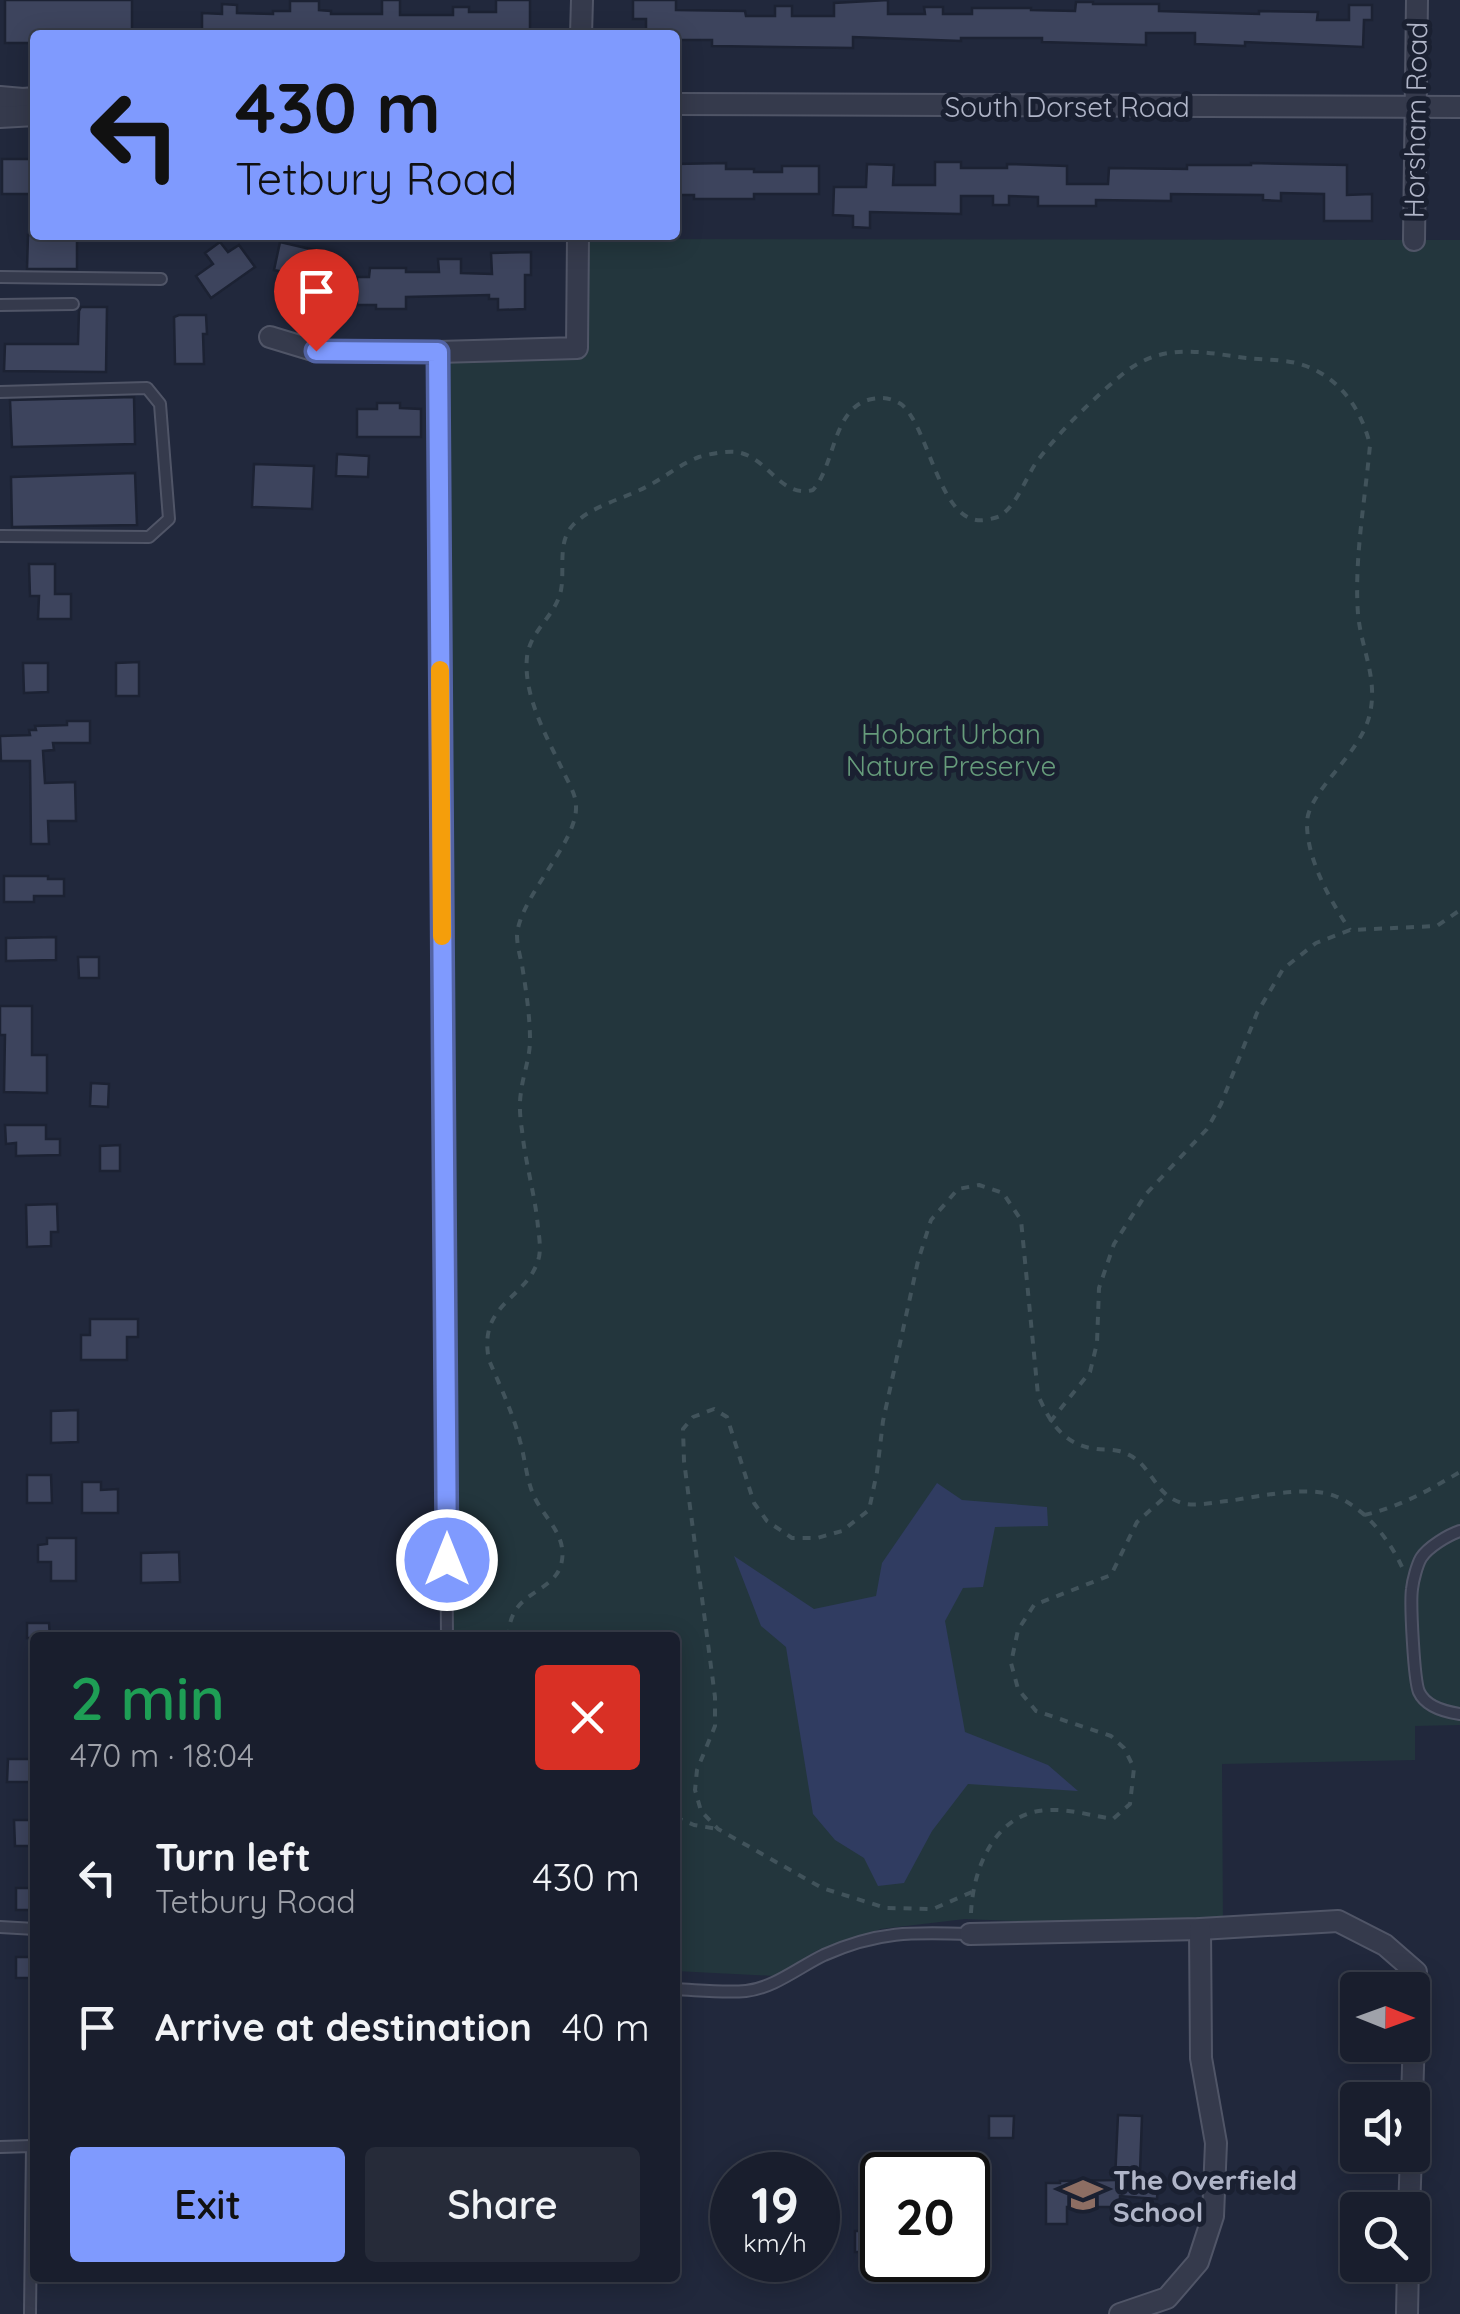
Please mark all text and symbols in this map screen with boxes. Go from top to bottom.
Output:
street label: Horsham Road [1396,21,1434,219]
text: 430 m [235,63,441,151]
icon: left [70,70,200,200]
street label: South Dorset Road [944,89,1190,124]
text: Tetbury Road [235,150,517,206]
pin [274,249,359,352]
icon: arrive [289,264,344,319]
park label: Hobart Urban Nature Preserve [846,716,1056,783]
position arrow [395,1508,499,1612]
text: 2 min [70,1660,225,1735]
button: close [535,1665,640,1770]
text: 470 m · 18:04 [70,1735,254,1775]
text: Turn left [155,1833,311,1881]
icon: left [70,1850,125,1905]
text: 430 m [532,1853,640,1901]
text: Tetbury Road [155,1881,356,1921]
north arrow [1340,1972,1430,2062]
map controls [1340,1972,1430,2282]
icon: arrive [70,2000,125,2055]
text: Arrive at destination [155,2003,532,2051]
text: 40 m [562,2003,650,2051]
button: sound [1340,2082,1430,2172]
button: Exit [70,2147,345,2262]
button: Share [365,2147,640,2262]
speed limit sign: 20 [860,2152,990,2282]
place label: The Overfield School [1113,2162,1297,2229]
text: 19 [751,2173,799,2236]
school or university icon: The Overfield School [1062,2174,1104,2216]
button: search [1340,2192,1430,2282]
text: km/h [743,2227,807,2258]

